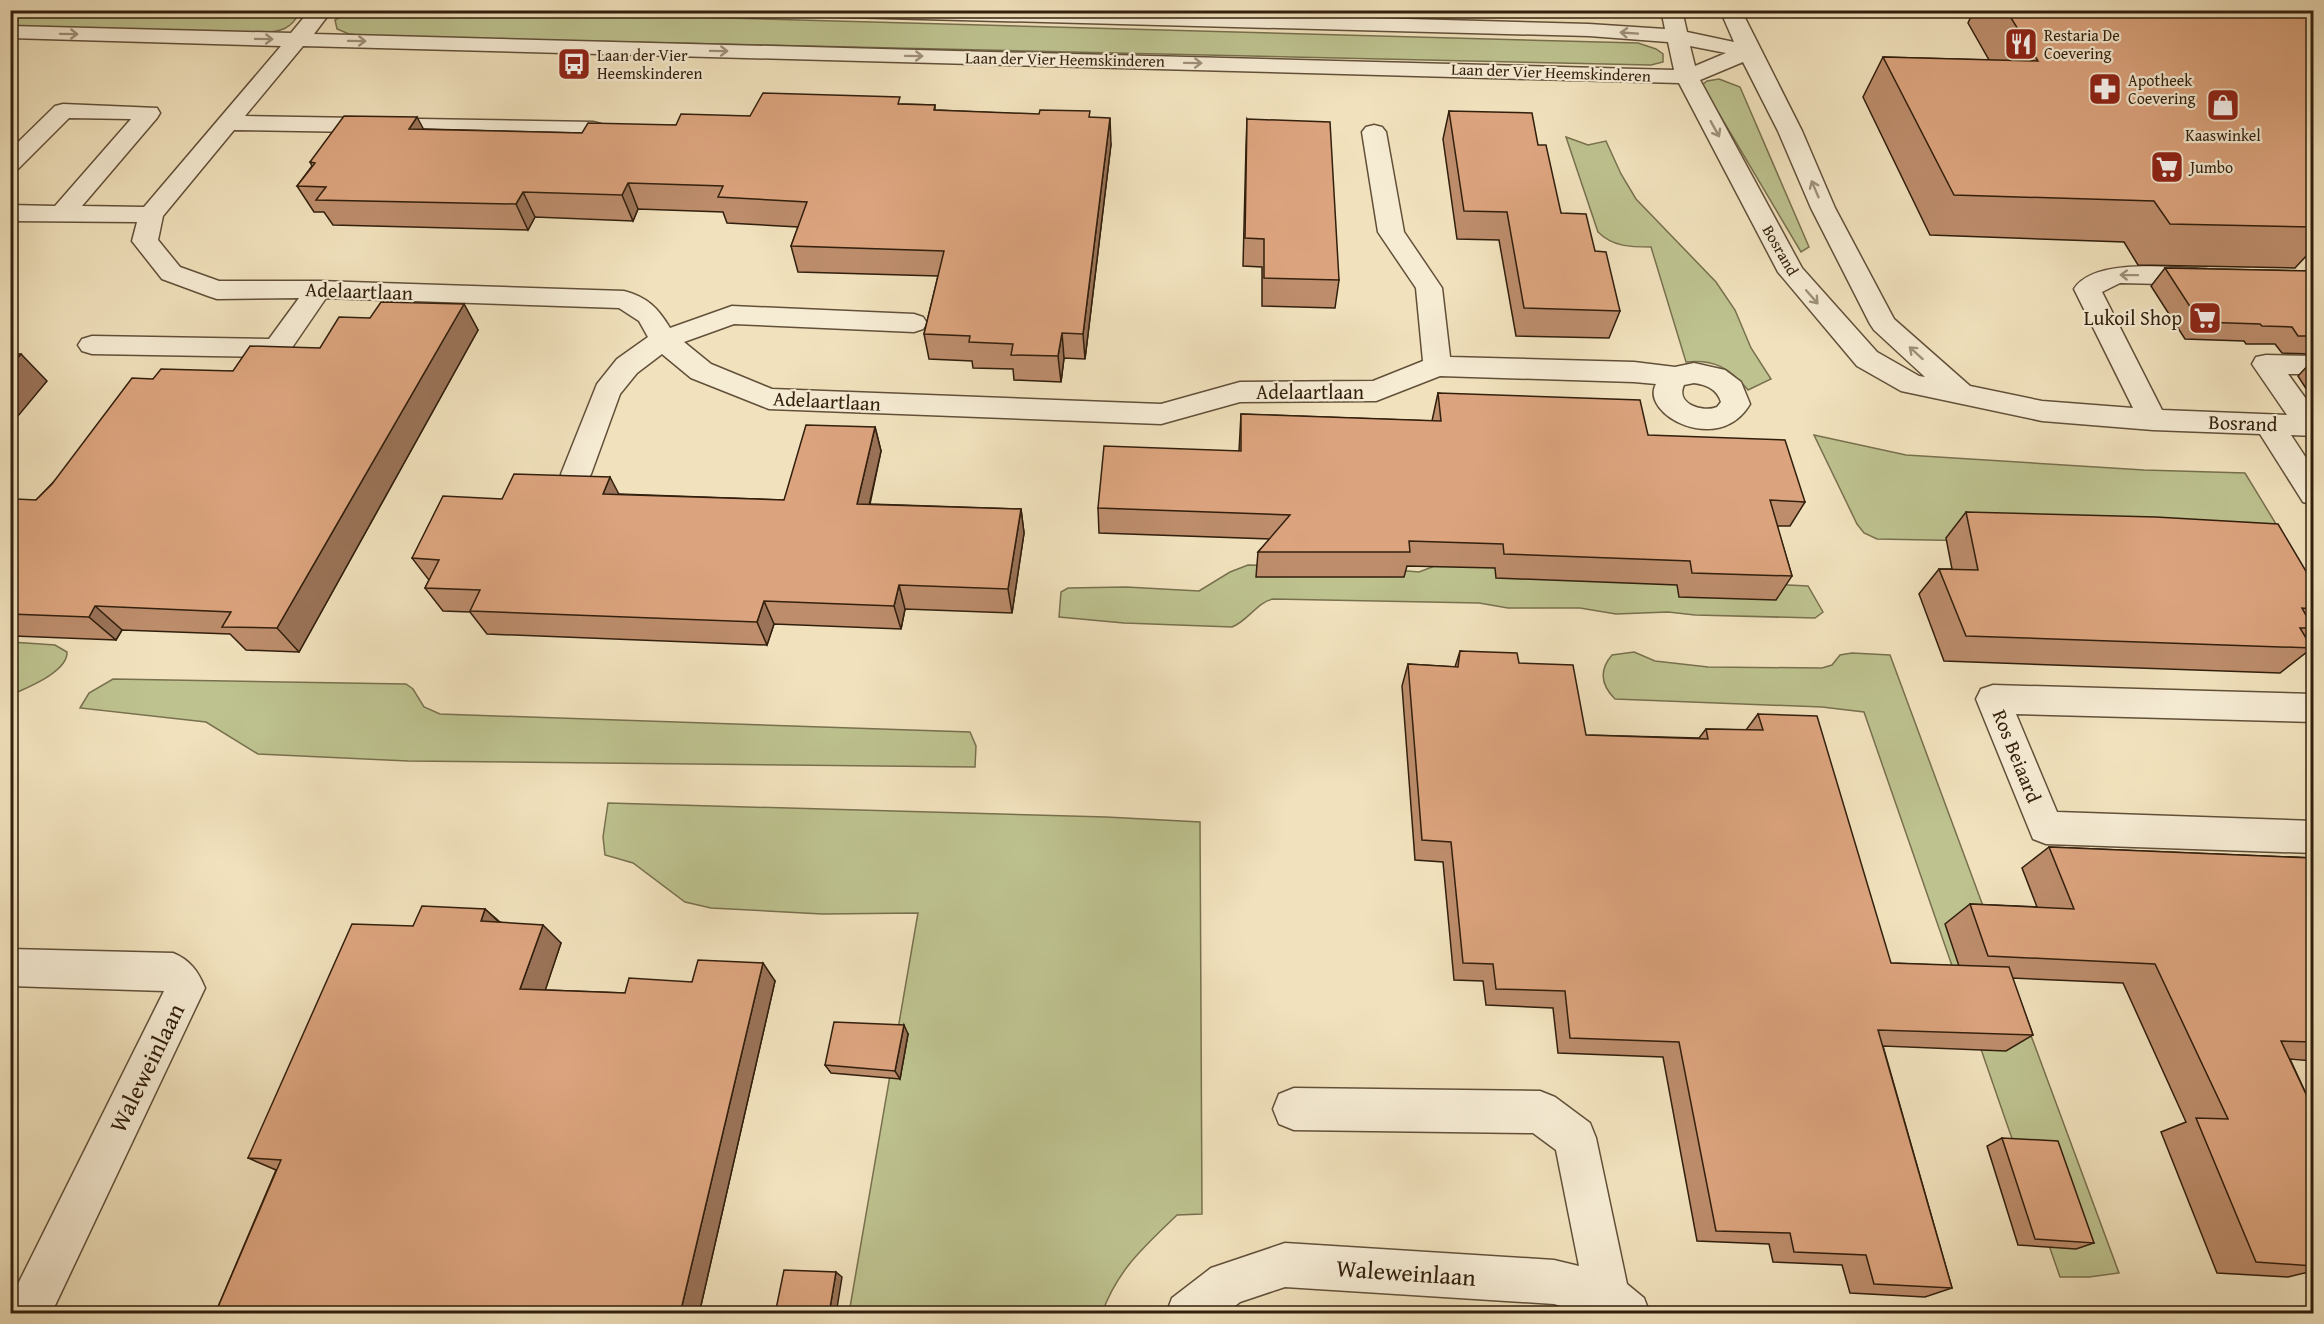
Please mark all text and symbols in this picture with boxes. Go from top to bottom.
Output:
place label: Restaria De Coevering [2044,23,2120,65]
restaurant icon: Restaria De Coevering [2003,26,2039,62]
one-way arrow [1620,27,1640,38]
one-way arrow [58,28,78,39]
one-way arrow [253,33,273,45]
one-way arrow [346,35,366,47]
place label: Laan der Vier Heemskinderen [597,43,703,85]
one-way arrow [709,45,729,56]
street label: Laan der Vier Heemskinderen [965,45,1165,73]
bus stop icon: Laan der Vier Heemskinderen [556,46,592,82]
one-way arrow [904,50,924,61]
one-way arrow [1183,57,1203,68]
street label: Laan der Vier Heemskinderen [1451,57,1651,87]
place label: Apotheek Coevering [2128,68,2196,110]
pharmacy icon: Apotheek Coevering [2087,71,2123,107]
shop icon: Kaaswinkel [2205,87,2241,123]
one-way arrow [1709,120,1721,137]
place label: Kaaswinkel [2185,123,2261,147]
supermarket icon: Jumbo [2149,149,2185,185]
place label: Jumbo [2188,155,2233,179]
one-way arrow [1809,180,1820,198]
street label: Bosrand [1757,220,1805,280]
one-way arrow [2120,269,2140,281]
street label: Adelaartlaan [305,274,413,307]
one-way arrow [1805,288,1819,304]
supermarket icon: Lukoil Shop [2187,300,2223,336]
place label: Lukoil Shop [2084,303,2182,332]
one-way arrow [1908,346,1923,360]
street label: Adelaartlaan [1256,377,1364,406]
street label: Adelaartlaan [772,383,882,418]
street label: Bosrand [2208,407,2278,438]
street label: Ros Beiaard [1986,705,2049,807]
street label: Waleweinlaan [100,997,193,1138]
street label: Waleweinlaan [1335,1250,1477,1295]

